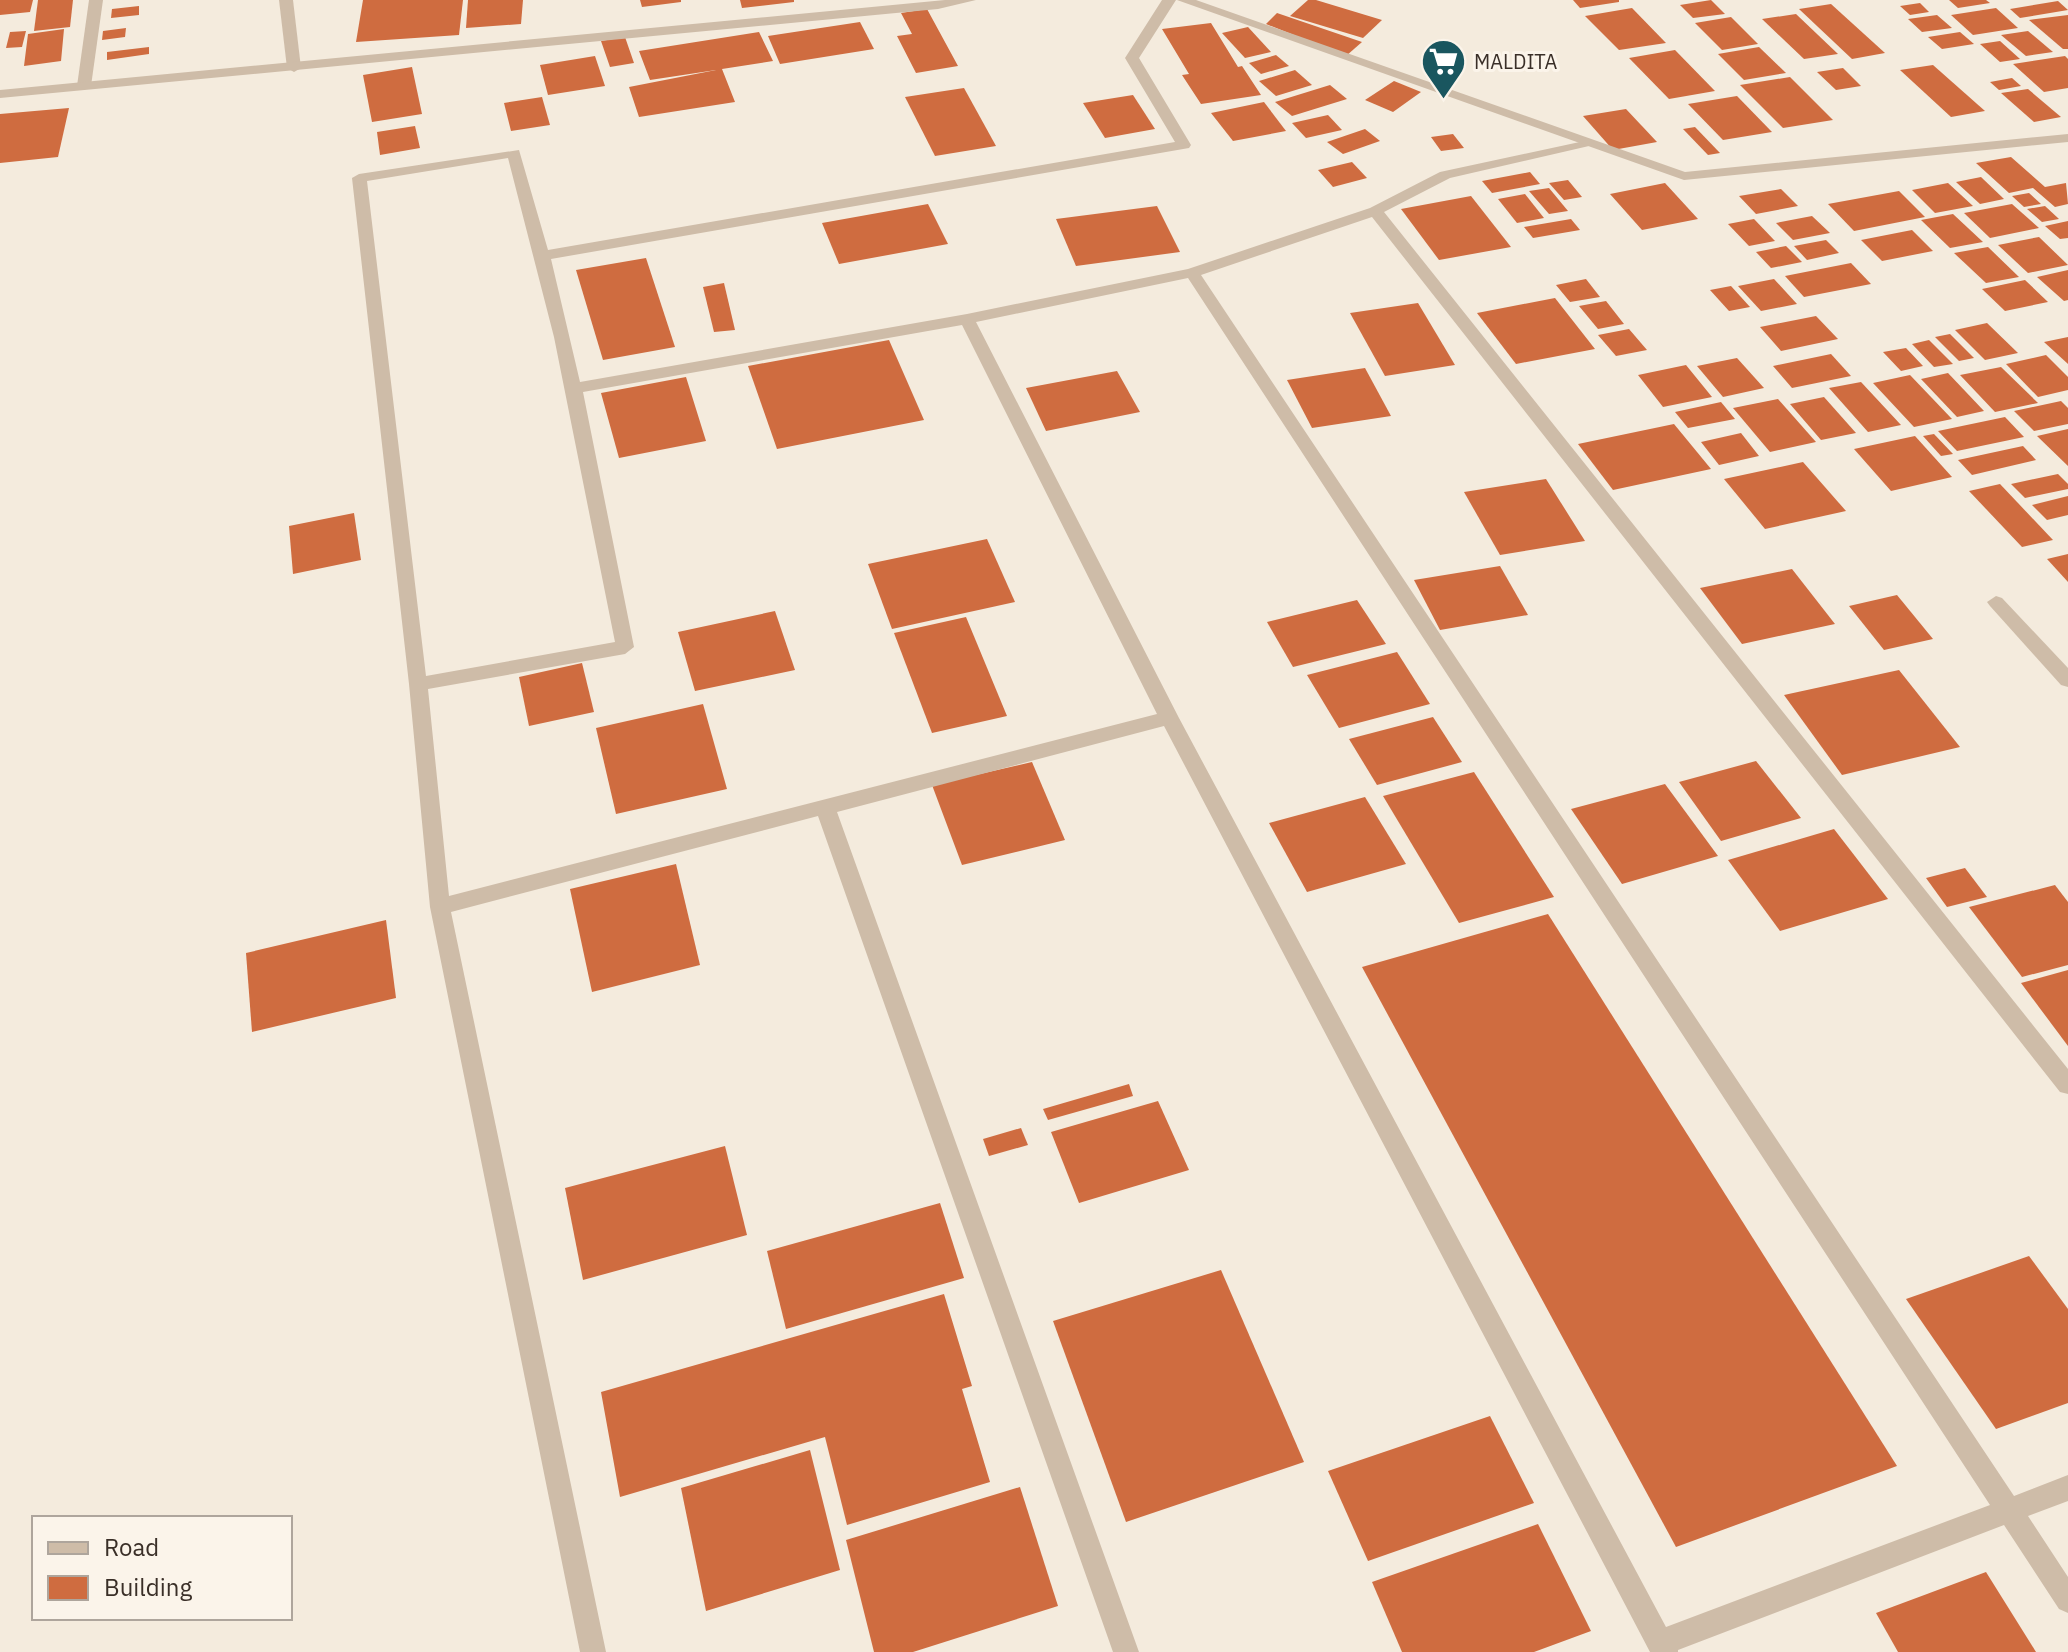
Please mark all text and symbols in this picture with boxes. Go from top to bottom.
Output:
supermarket icon: MALDITA [1419,37,1467,100]
place label: MALDITA [1474,48,1558,75]
legend [32,1516,292,1620]
text: Road [104,1531,159,1563]
text: Building [104,1571,192,1603]

